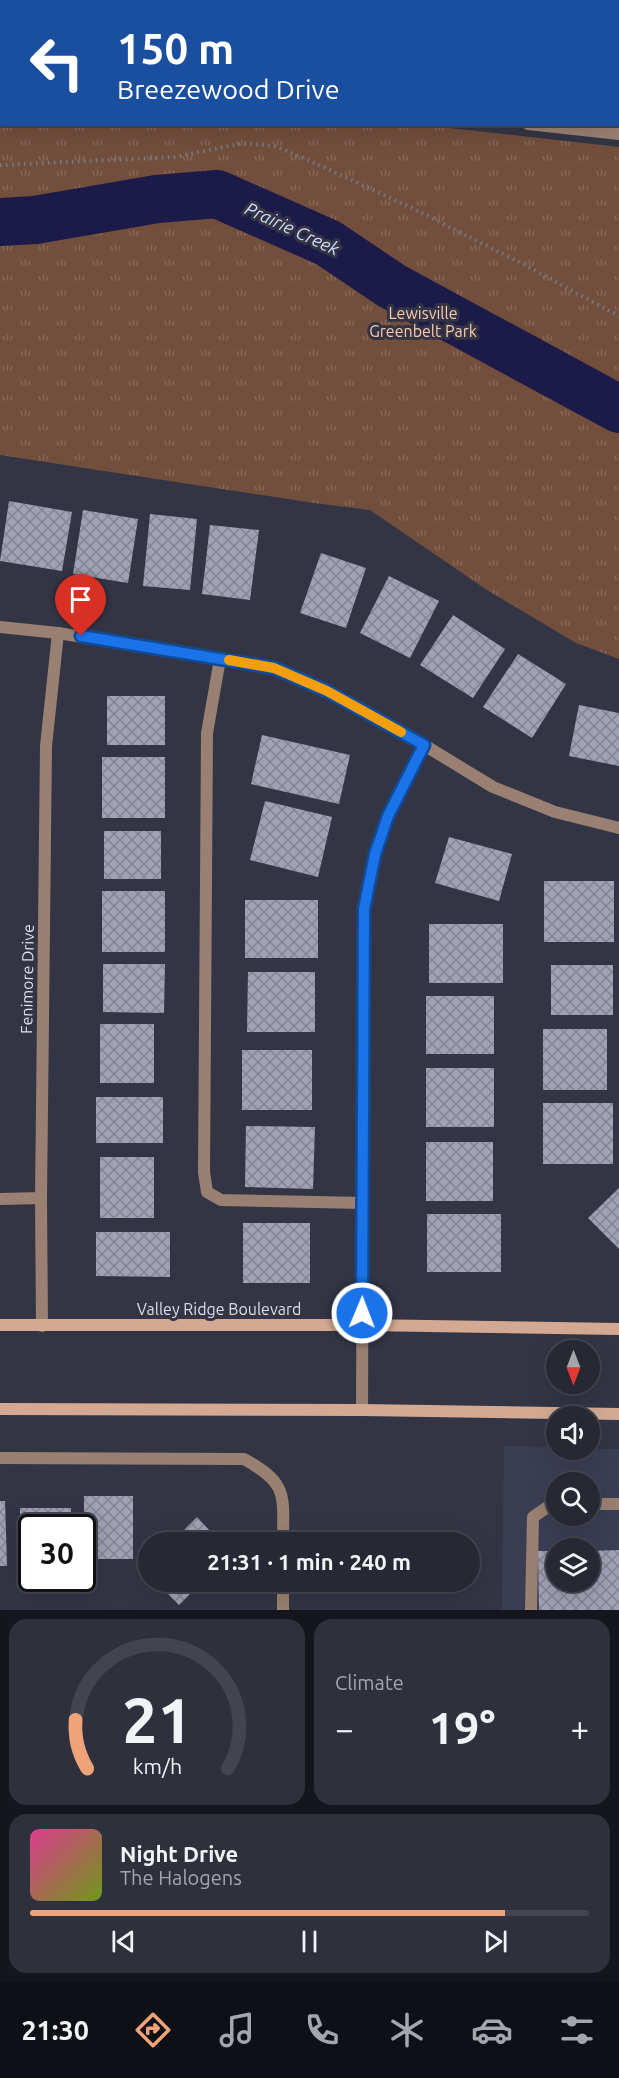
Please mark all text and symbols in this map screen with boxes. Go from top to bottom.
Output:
icon: left [18,24,96,102]
text: 150 m [117,25,234,72]
text: Breezewood Drive [117,74,340,104]
water label: Prairie Creek [242,198,343,259]
park label: Lewisville Greenbelt Park [369,304,477,340]
pin [55,574,106,636]
icon: arrive [64,583,97,616]
street label: Fenimore Drive [17,924,37,1034]
position arrow [330,1281,394,1345]
street label: Valley Ridge Boulevard [137,1300,301,1318]
north arrow [546,1340,600,1394]
map controls [546,1340,600,1592]
button: sound [546,1406,600,1460]
button: search [546,1472,600,1526]
speed limit sign: 30 [18,1514,96,1592]
button: layers [546,1538,600,1592]
text: 21:31 · 1 min · 240 m [207,1549,411,1574]
text: Climate [335,1671,404,1694]
text: 21 [122,1685,192,1755]
text: 19° [429,1702,495,1753]
text: − [335,1710,354,1747]
text: + [570,1710,589,1747]
text: km/h [132,1754,182,1778]
text: Night Drive [120,1841,238,1866]
text: The Halogens [120,1866,242,1889]
icon: previous [107,1925,140,1958]
icon: pause [293,1925,326,1958]
icon: next [479,1925,512,1958]
icon: directions [132,2009,174,2051]
icon: music [216,2009,258,2051]
icon: phone [301,2009,343,2051]
icon: climate [386,2009,428,2051]
icon: car [471,2009,513,2051]
icon: filters [556,2009,598,2051]
text: 21:30 [21,2015,89,2045]

